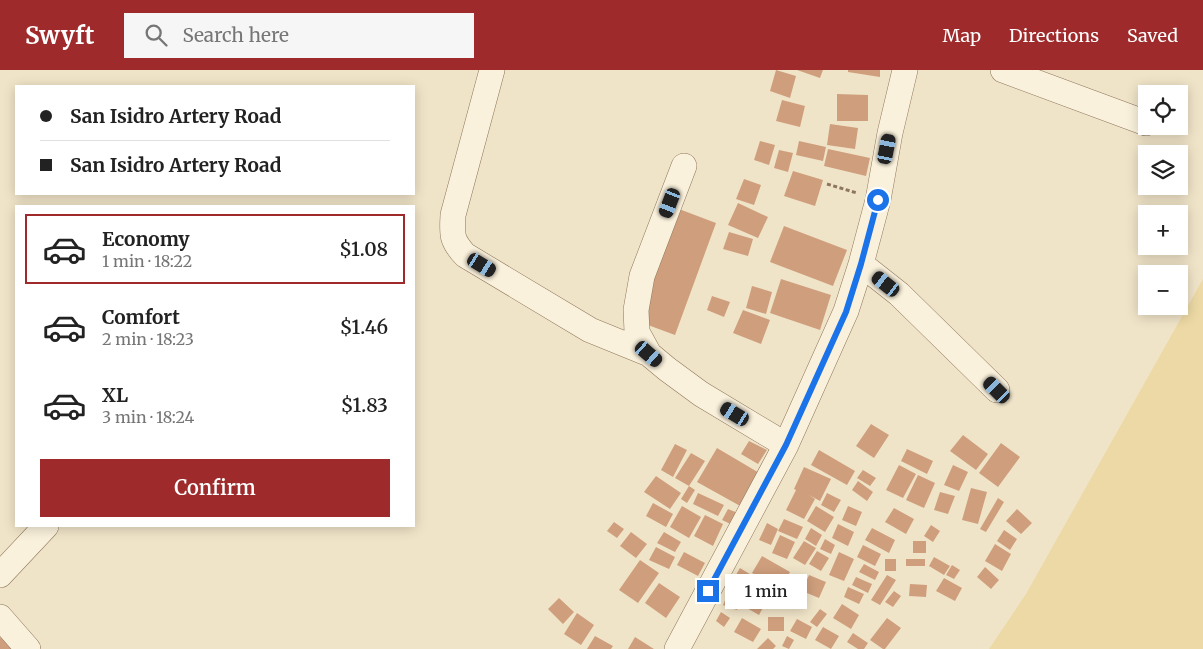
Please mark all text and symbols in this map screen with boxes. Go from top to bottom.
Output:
search box [124,13,474,58]
text: Swyft [25,20,94,51]
icon: search [142,21,170,49]
text: Search here [182,23,289,47]
text: Map [943,24,981,47]
text: Directions [1009,24,1099,47]
text: Saved [1127,24,1178,47]
map controls [1138,85,1188,315]
button: locate [1138,85,1188,135]
text: San Isidro Artery Road [70,104,281,128]
car [876,133,897,165]
button: layers [1138,145,1188,195]
text: San Isidro Artery Road [70,153,281,177]
car [657,186,682,220]
route start [867,189,889,211]
button: + [1138,205,1188,255]
icon: car [42,227,87,272]
text: Economy [102,227,190,251]
text: $1.08 [339,237,388,261]
text: 1 min · 18:22 [102,251,192,271]
car [465,251,498,279]
button: − [1138,265,1188,315]
car [869,269,902,299]
icon: car [42,305,87,350]
text: Comfort [102,305,180,329]
text: $1.46 [340,315,388,339]
text: 2 min · 18:23 [102,329,194,349]
car [632,338,665,370]
car [981,374,1012,406]
icon: car [42,383,87,428]
text: XL [102,383,128,407]
text: $1.83 [341,393,388,417]
car [718,400,751,428]
text: 3 min · 18:24 [102,407,194,427]
button: Confirm [40,459,390,517]
callout: 1 min [726,574,808,608]
route end [697,580,719,602]
text: 1 min [744,581,788,601]

